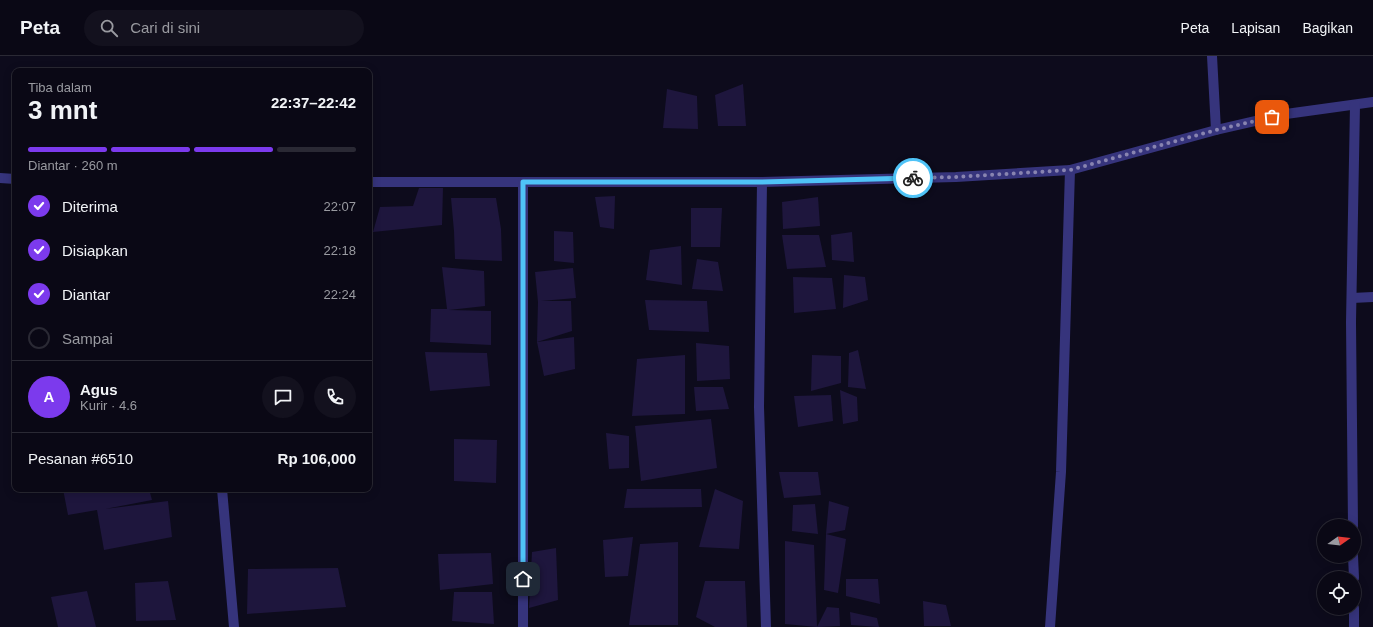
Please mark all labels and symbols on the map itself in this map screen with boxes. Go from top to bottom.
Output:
pin [1255,100,1289,134]
courier [893,158,933,198]
north arrow [1317,519,1361,563]
pin [506,562,540,596]

